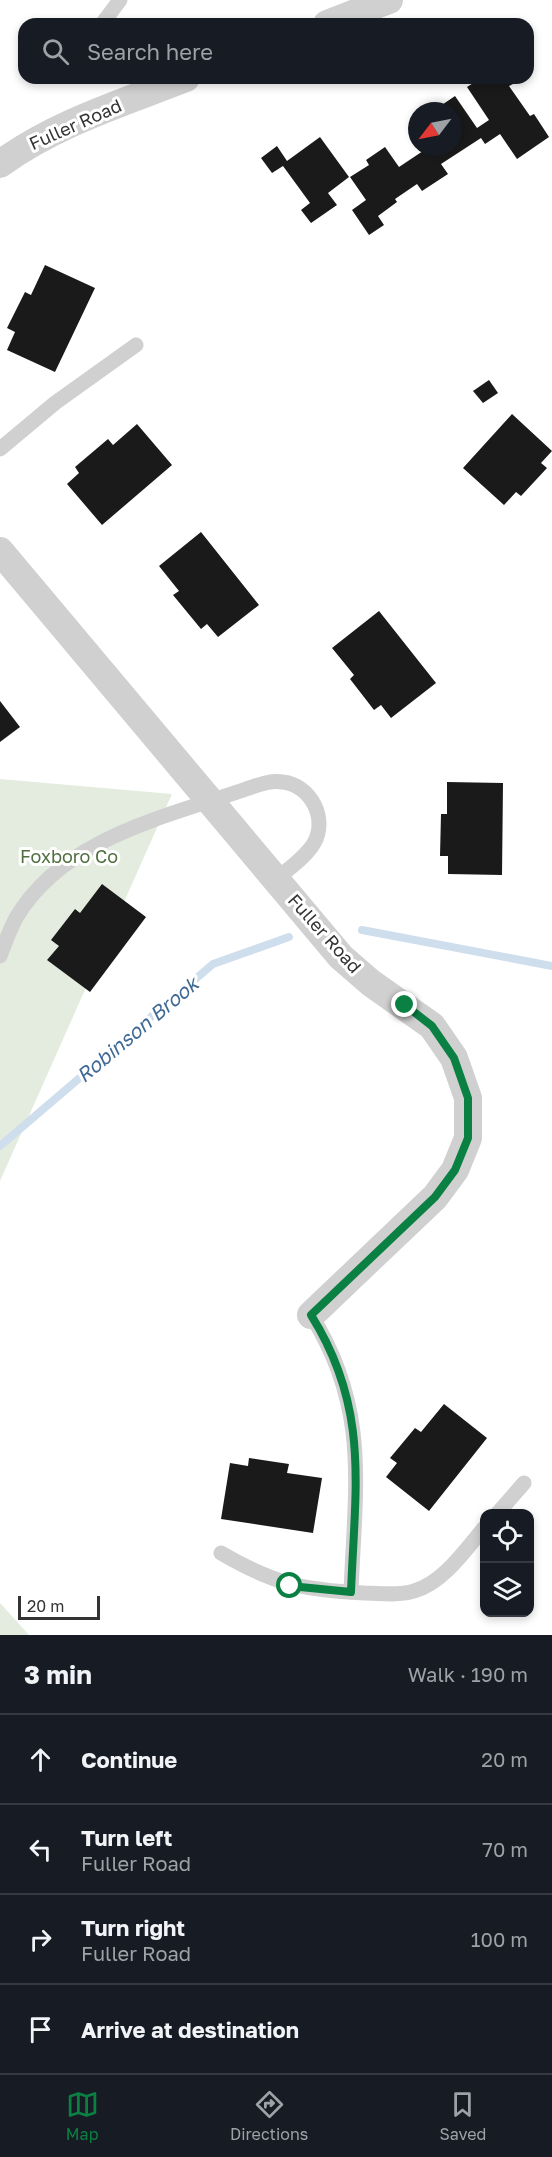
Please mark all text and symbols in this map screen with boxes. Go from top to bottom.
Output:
search box [18,18,534,84]
icon: search [39,35,72,68]
text: Search here [87,38,213,65]
street label: Fuller Road [25,94,125,154]
north arrow [408,102,462,156]
park label: Foxboro Co [20,845,118,867]
street label: Fuller Road [284,889,366,977]
water label: Robinson Brook [71,969,205,1087]
route end [391,991,417,1017]
map controls [480,1509,534,1617]
button: locate [480,1509,534,1563]
button: layers [480,1563,534,1617]
route start [276,1572,302,1598]
scale bar [18,1593,100,1620]
text: 20 m [27,1596,64,1616]
text: 3 min [24,1659,92,1690]
text: Walk · 190 m [408,1662,528,1686]
icon: ahead [24,1743,57,1776]
text: Continue [81,1746,177,1773]
text: 20 m [481,1747,528,1771]
text: Turn left [81,1824,172,1851]
icon: left [24,1833,57,1866]
text: 70 m [482,1837,528,1861]
text: Fuller Road [81,1851,191,1875]
text: Turn right [81,1914,185,1941]
icon: right [24,1923,57,1956]
text: 100 m [471,1927,528,1951]
text: Fuller Road [81,1941,191,1965]
icon: arrive [24,2013,57,2046]
text: Arrive at destination [81,2016,299,2043]
tab: Map [66,2088,99,2144]
tab: Directions [230,2088,308,2144]
tab: Saved [440,2088,486,2144]

